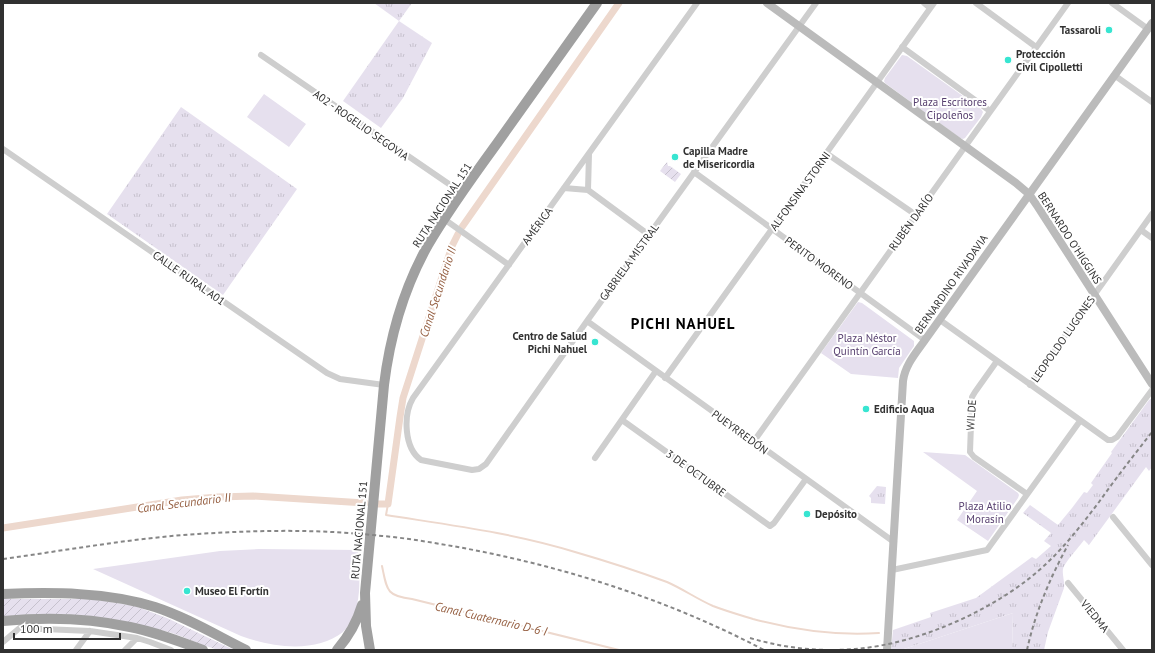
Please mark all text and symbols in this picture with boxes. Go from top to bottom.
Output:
place label: Tassaroli [1060,23,1101,37]
marker: Tassaroli [1104,25,1114,35]
place label: Protección Civil Cipolletti [1016,47,1083,74]
marker: Protección Civil Cipolletti [1003,55,1013,65]
street label: A02 - ROGELIO SEGOVIA [310,87,412,164]
park label: Plaza Escritores Cipoleños [913,95,987,122]
place label: Capilla Madre de Misericordia [683,144,755,171]
street label: ALFONSINA STORNI [767,149,833,233]
marker: Capilla Madre de Misericordia [670,152,680,162]
street label: RUTA NACIONAL 151 [409,160,475,250]
street label: BERNARDO O'HIGGINS [1035,189,1105,287]
street label: RUBÉN DARÍO [886,191,936,253]
street label: AMÉRICA [519,204,556,248]
street label: GABRIELA MISTRAL [596,220,662,303]
street label: BERNARDINO RIVADAVIA [911,231,991,336]
street label: PERITO MORENO [782,233,856,293]
water label: Canal Secundario II [416,244,459,339]
street label: CALLE RURAL A01 [150,248,228,308]
street label: LEOPOLDO LUGONES [1028,293,1098,385]
district label: PICHI NAHUEL [631,314,735,333]
place label: Centro de Salud Pichi Nahuel [513,329,588,356]
park label: Plaza Néstor Quintín García [833,331,901,358]
marker: Centro de Salud Pichi Nahuel [590,337,600,347]
street label: WILDE [963,399,979,431]
place label: Edificio Aqua [874,402,934,416]
marker: Edificio Aqua [861,404,871,414]
street label: PUEYRREDÓN [709,407,771,457]
street label: 3 DE OCTUBRE [663,447,729,499]
street label: RUTA NACIONAL 151 [348,480,370,580]
water label: Canal Secundario II [136,489,232,516]
park label: Plaza Atilio Morasín [959,499,1011,526]
place label: Depósito [815,507,857,521]
marker: Depósito [802,509,812,519]
place label: Museo El Fortín [195,584,269,598]
marker: Museo El Fortín [182,586,192,596]
street label: VIEDMA [1077,596,1113,635]
water label: Canal Cuaternario D-6 I [434,598,549,639]
scale bar [14,615,120,641]
text: 100 m [20,621,53,636]

